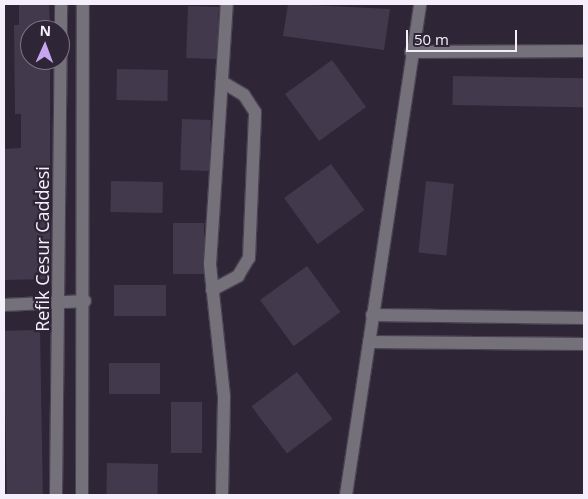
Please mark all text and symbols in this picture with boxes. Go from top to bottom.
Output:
north arrow [20,20,70,70]
scale bar [408,20,519,52]
text: N [39,21,52,40]
text: 50 m [414,29,449,49]
street label: Refik Cesur Caddesi [31,166,53,332]

